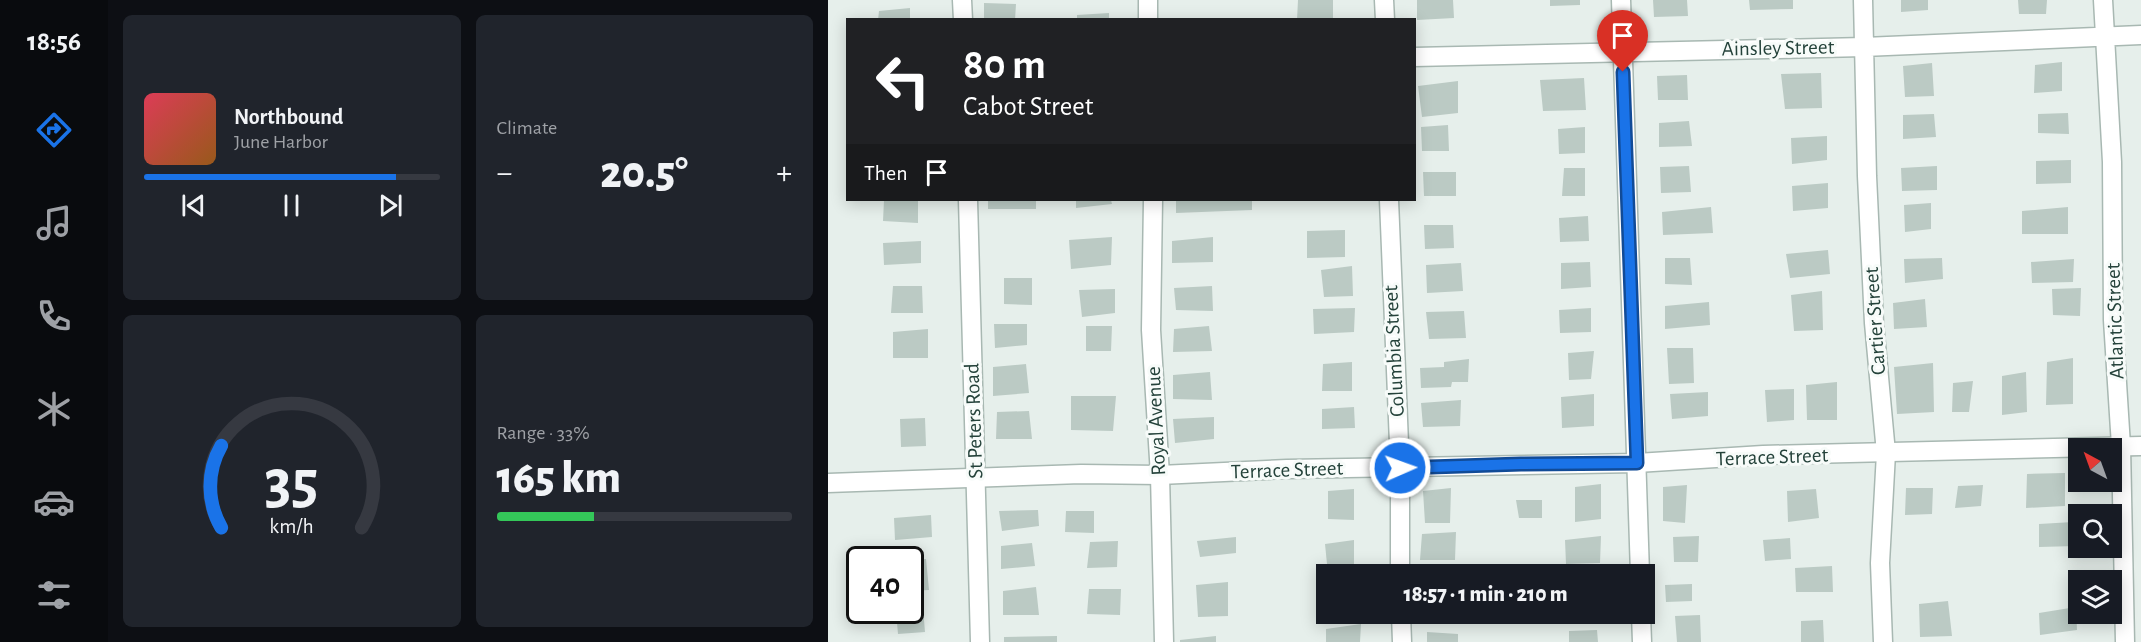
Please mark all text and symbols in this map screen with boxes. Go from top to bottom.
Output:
pin [1597,10,1648,72]
icon: arrive [1606,19,1639,52]
text: 18:56 [27,28,81,55]
street label: Ainsley Street [1722,37,1835,59]
icon: left [864,42,942,120]
text: 80 m [963,44,1046,86]
text: Cabot Street [963,93,1093,120]
text: Northbound [234,106,343,128]
icon: directions [33,109,75,151]
text: Climate [497,118,557,138]
text: June Harbor [234,132,328,152]
text: 20.5° [600,151,688,196]
icon: arrive [920,156,953,189]
text: − [497,157,512,190]
text: + [776,157,792,190]
text: Then [864,162,908,184]
icon: previous [177,189,210,222]
icon: pause [275,189,308,222]
icon: next [374,189,407,222]
icon: music [33,202,75,244]
street label: Atlantic Street [2102,262,2128,380]
street label: Cartier Street [1861,266,1889,376]
street label: Columbia Street [1380,284,1408,417]
icon: phone [33,295,75,337]
street label: St Peters Road [961,363,987,479]
street label: Royal Avenue [1143,366,1169,476]
icon: climate [33,388,75,430]
text: Range · 33% [497,423,590,443]
position arrow [1368,436,1432,500]
north arrow [2068,438,2122,492]
map controls [2068,438,2122,624]
street label: Terrace Street [1716,445,1829,469]
text: 35 [265,452,319,514]
text: 165 km [497,456,621,501]
street label: Terrace Street [1231,458,1344,482]
icon: car [33,481,75,523]
button: search [2068,504,2122,558]
text: km/h [270,516,314,537]
speed limit sign: 40 [846,546,924,624]
button: layers [2068,570,2122,624]
icon: filters [33,574,75,616]
text: 18:57 · 1 min · 210 m [1403,583,1568,605]

